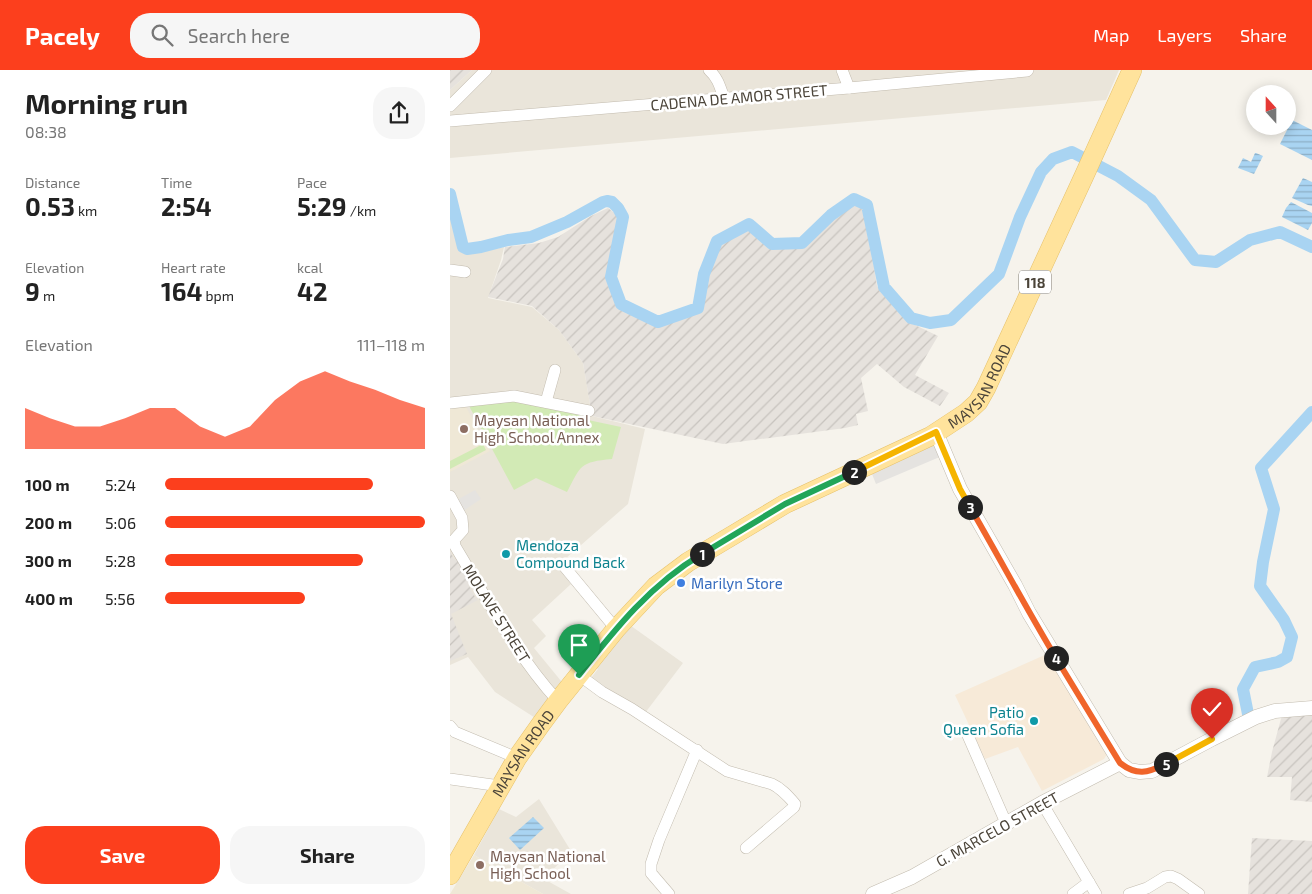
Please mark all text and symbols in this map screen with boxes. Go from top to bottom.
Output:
search box [130,13,480,58]
text: Pacely [25,21,100,50]
icon: search [148,21,176,49]
text: Search here [188,24,290,47]
text: Map [1093,24,1129,46]
text: Layers [1157,24,1212,46]
text: Share [1240,24,1287,46]
street label: CADENA DE AMOR STREET [650,80,828,114]
north arrow [1246,85,1296,135]
map controls [1246,85,1296,135]
text: Morning run [25,86,188,120]
button: share [373,87,425,139]
text: 08:38 [25,122,67,141]
text: Distance [25,174,80,191]
text: Time [161,174,192,191]
text: Pace [297,174,327,191]
text: 0.53 [25,191,75,221]
text: 2:54 [161,191,212,221]
text: 5:29 [297,191,347,221]
text: km [75,202,97,219]
text: /km [347,202,376,219]
text: Elevation [25,259,84,276]
text: Heart rate [161,259,226,276]
text: kcal [297,259,323,276]
road number: 118 [1019,270,1051,293]
text: 9 [25,276,40,306]
text: 164 [161,276,202,306]
text: 42 [297,276,327,306]
text: m [40,287,55,304]
text: bpm [202,287,234,304]
text: Elevation [25,335,93,354]
text: 111–118 m [357,335,425,354]
street label: MAYSAN ROAD [944,341,1014,432]
place label: Maysan National High School Annex [474,411,600,446]
marker: Maysan National High School Annex [458,423,470,435]
pin: 2 [842,460,866,484]
text: 2 [850,464,859,481]
text: 100 m [25,475,70,494]
text: 5:24 [105,475,136,494]
pin: 3 [958,494,982,520]
text: 3 [967,499,974,516]
text: 200 m [25,513,72,532]
text: 5:06 [105,513,136,532]
place label: Mendoza Compound Back [516,536,626,571]
pin: 1 [690,542,714,566]
text: 1 [699,546,706,563]
marker: Mendoza Compound Back [500,548,512,560]
text: 300 m [25,551,72,570]
text: 5:28 [105,551,136,570]
street label: MOLAVE STREET [460,561,535,666]
place label: Marilyn Store [691,574,783,592]
marker: Marilyn Store [675,577,687,589]
text: 400 m [25,589,73,608]
text: 5:56 [105,589,135,608]
pin [558,624,600,675]
icon: arrive [565,631,593,659]
pin: 4 [1044,646,1068,670]
text: 4 [1052,650,1061,667]
pin [1191,688,1233,739]
icon: check [1198,695,1226,723]
place label: Patio Queen Sofia [943,703,1024,739]
street label: MAYSAN ROAD [488,706,558,800]
marker: Patio Queen Sofia [1028,715,1040,727]
pin: 5 [1154,752,1178,776]
text: 5 [1163,756,1170,773]
street label: G. MARCELO STREET [932,788,1062,870]
button: Save [25,826,220,884]
button: Share [230,826,425,884]
place label: Maysan National High School [490,847,606,882]
marker: Maysan National High School [474,859,486,871]

